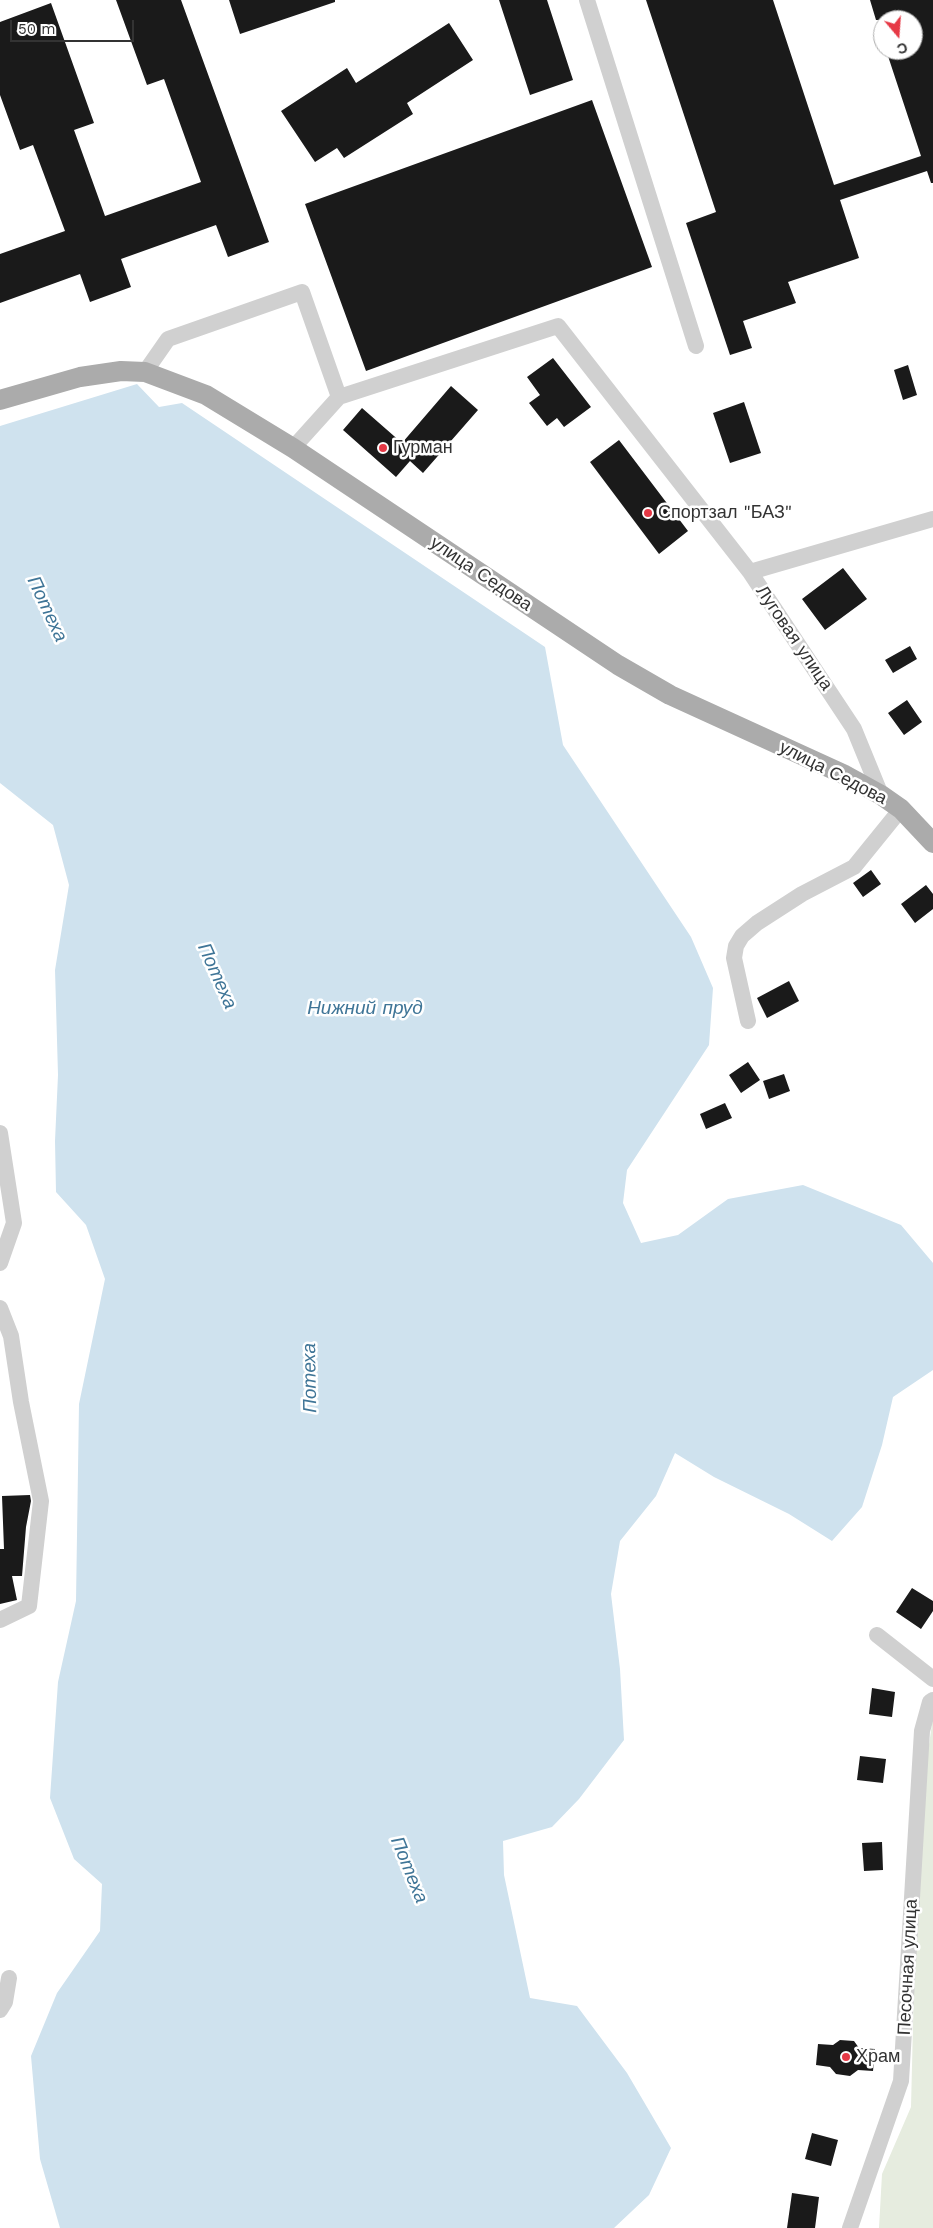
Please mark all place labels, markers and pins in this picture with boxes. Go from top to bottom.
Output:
place label: Гурман [393,437,453,459]
marker: Гурман [377,442,389,454]
place label: Спортзал "БАЗ" [658,502,792,524]
marker: Спортзал "БАЗ" [642,507,654,519]
place label: Храм [856,2046,900,2068]
marker: Храм [840,2051,852,2063]

